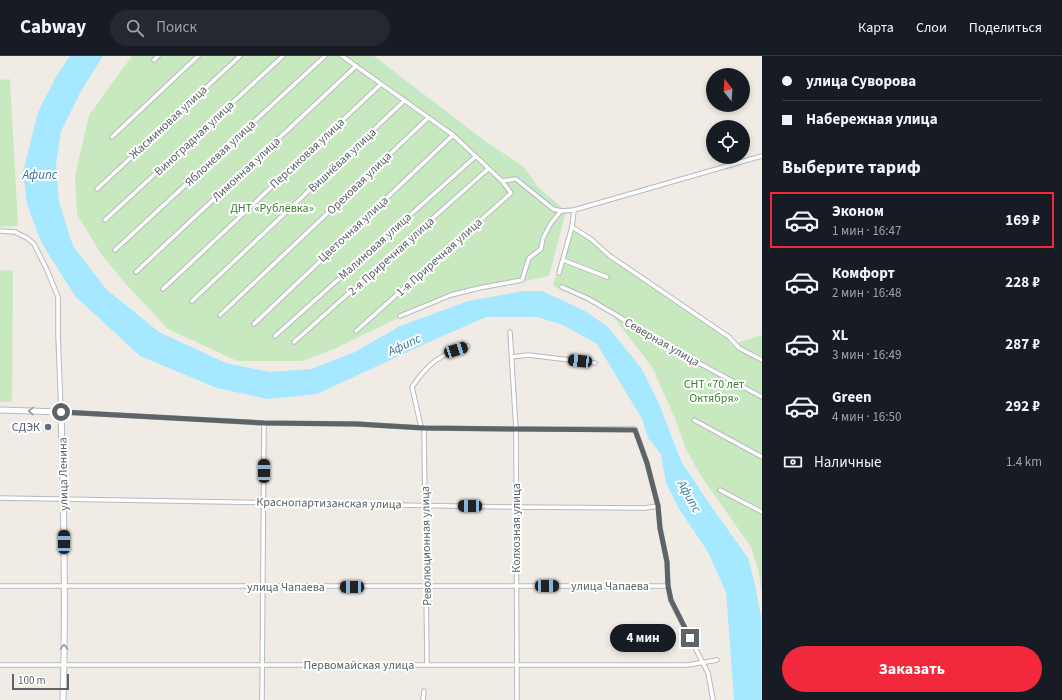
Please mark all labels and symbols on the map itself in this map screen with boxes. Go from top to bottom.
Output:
north arrow [706,68,750,112]
street label: Жасминовая улица [126,82,211,163]
street label: Виноградная улица [151,97,238,180]
street label: Персиковая улица [266,114,349,193]
street label: Яблоневая улица [181,116,259,191]
street label: Вишнёвая улица [304,124,380,196]
street label: Лимонная улица [208,133,284,206]
street label: Ореховая улица [323,148,396,219]
water label: Афипс [21,166,58,184]
street label: Цветочная улица [314,192,392,266]
park label: ДНТ «Рублёвка» [230,200,314,217]
street label: Малиновая улица [335,209,416,284]
street label: 2-я Приречная улица [344,213,438,300]
street label: 1-я Приречная улица [392,214,486,301]
street label: Северная улица [621,314,703,371]
water label: Афипс [384,329,424,361]
car [443,341,469,359]
car [567,354,593,368]
park label: СНТ «70 лет Октября» [684,376,745,407]
route start [52,403,70,421]
one-way arrow [28,407,34,415]
place label: СДЭК [12,419,40,436]
marker: СДЭК [43,422,53,432]
street label: улица Ленина [54,437,73,511]
car [258,459,270,483]
water label: Афипс [672,476,706,516]
street label: Колхозная улица [508,483,525,573]
street label: Революционная улица [417,486,436,606]
street label: Краснопартизанская улица [256,494,402,513]
car [458,500,482,512]
car [58,530,70,554]
street label: улица Чапаева [571,578,649,595]
street label: улица Чапаева [247,579,325,596]
car [535,580,559,592]
car [340,581,364,593]
callout: 4 мин [610,624,676,652]
route end [681,629,699,647]
one-way arrow [60,644,68,650]
street label: Первомайская улица [304,657,414,674]
scale bar [12,672,69,691]

